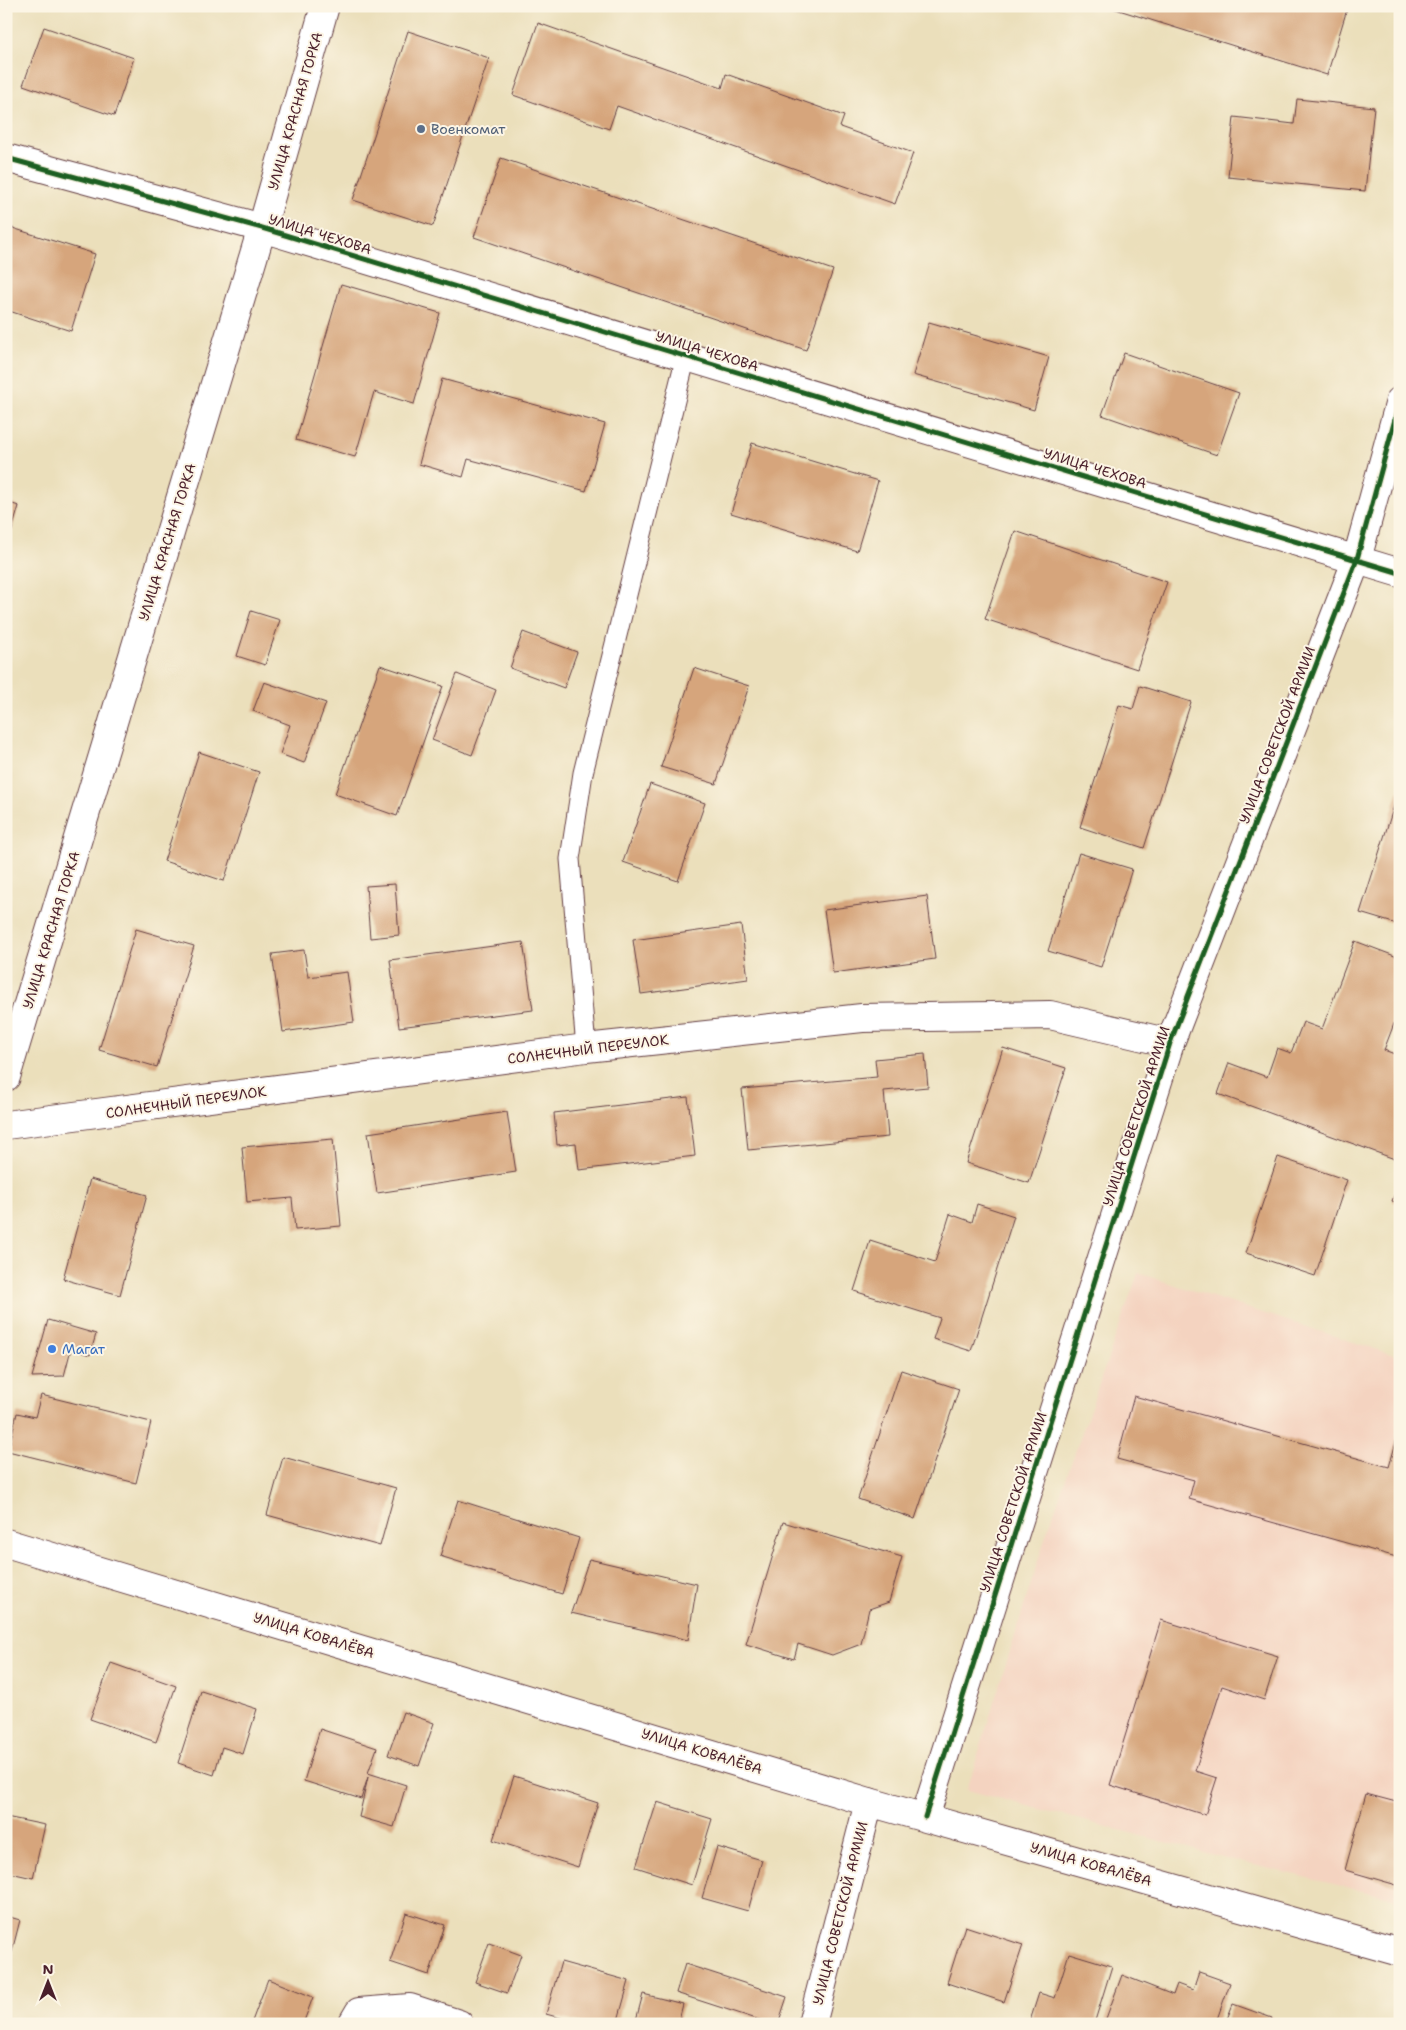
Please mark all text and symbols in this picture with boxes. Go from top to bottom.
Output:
street label: УЛИЦА КРАСНАЯ ГОРКА [264,30,326,192]
place label: Военкомат [431,120,506,138]
marker: Военкомат [415,123,427,135]
street label: УЛИЦА ЧЕХОВА [266,210,374,258]
street label: УЛИЦА ЧЕХОВА [653,327,761,375]
street label: УЛИЦА ЧЕХОВА [1041,444,1149,492]
street label: УЛИЦА КРАСНАЯ ГОРКА [134,461,200,623]
street label: УЛИЦА СОВЕТСКОЙ АРМИИ [1235,644,1319,826]
street label: УЛИЦА КРАСНАЯ ГОРКА [18,849,84,1011]
street label: УЛИЦА СОВЕТСКОЙ АРМИИ [1098,1024,1174,1208]
street label: СОЛНЕЧНЫЙ ПЕРЕУЛОК [506,1030,670,1068]
street label: СОЛНЕЧНЫЙ ПЕРЕУЛОК [104,1082,268,1122]
place label: Магат [62,1340,106,1358]
marker: Магат [46,1343,58,1355]
street label: УЛИЦА СОВЕТСКОЙ АРМИИ [975,1410,1051,1594]
street label: УЛИЦА КОВАЛЁВА [251,1608,377,1662]
street label: УЛИЦА КОВАЛЁВА [639,1724,765,1778]
street label: УЛИЦА СОВЕТСКОЙ АРМИИ [808,1819,872,2007]
street label: УЛИЦА КОВАЛЁВА [1028,1838,1154,1890]
north arrow [22,1958,72,2008]
text: N [42,1960,54,1978]

